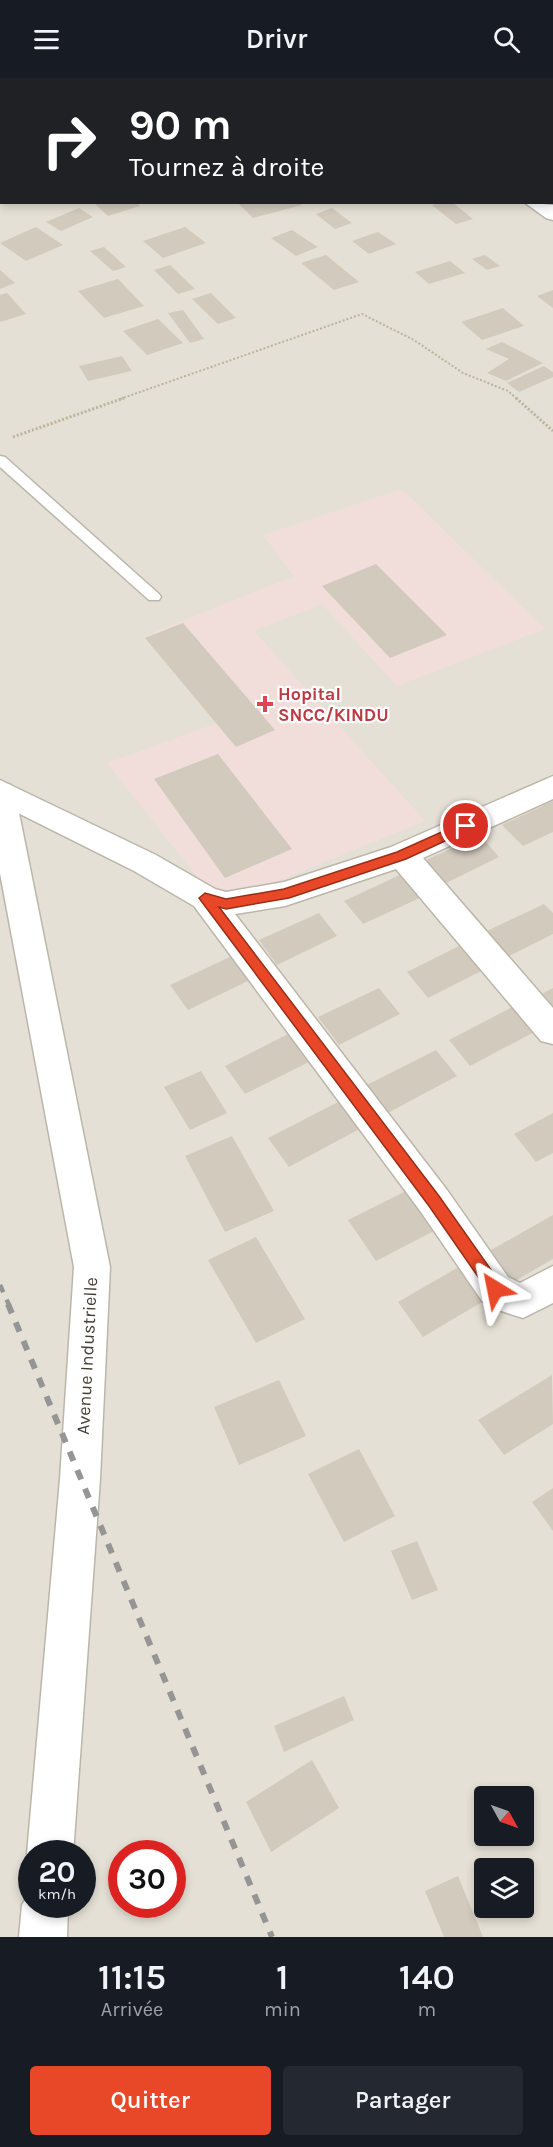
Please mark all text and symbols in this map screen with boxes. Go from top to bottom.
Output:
icon: menu [30,23,63,56]
text: Drivr [246,23,307,55]
icon: search [490,23,523,56]
text: 90 m [129,100,232,150]
icon: right [30,102,108,180]
text: Tournez à droite [129,151,324,183]
place label: Hopital SNCC/KINDU [278,683,389,726]
marker: Hopital SNCC/KINDU [256,695,274,713]
pin [440,800,491,851]
icon: arrive [449,809,482,842]
position arrow [463,1257,527,1321]
street label: Avenue Industrielle [72,1277,102,1435]
north arrow [474,1786,534,1846]
map controls [474,1786,534,1918]
speed limit sign: 30 [108,1840,186,1918]
text: 20 [38,1854,76,1890]
button: layers [474,1858,534,1918]
text: km/h [38,1885,76,1903]
text: 11:15 [98,1956,166,1998]
text: 1 [276,1956,289,1998]
text: 140 [399,1956,455,1998]
text: Arrivée [101,1998,163,2021]
text: min [264,1998,301,2021]
text: m [417,1998,436,2021]
button: Quitter [30,2066,271,2135]
button: Partager [283,2066,523,2135]

